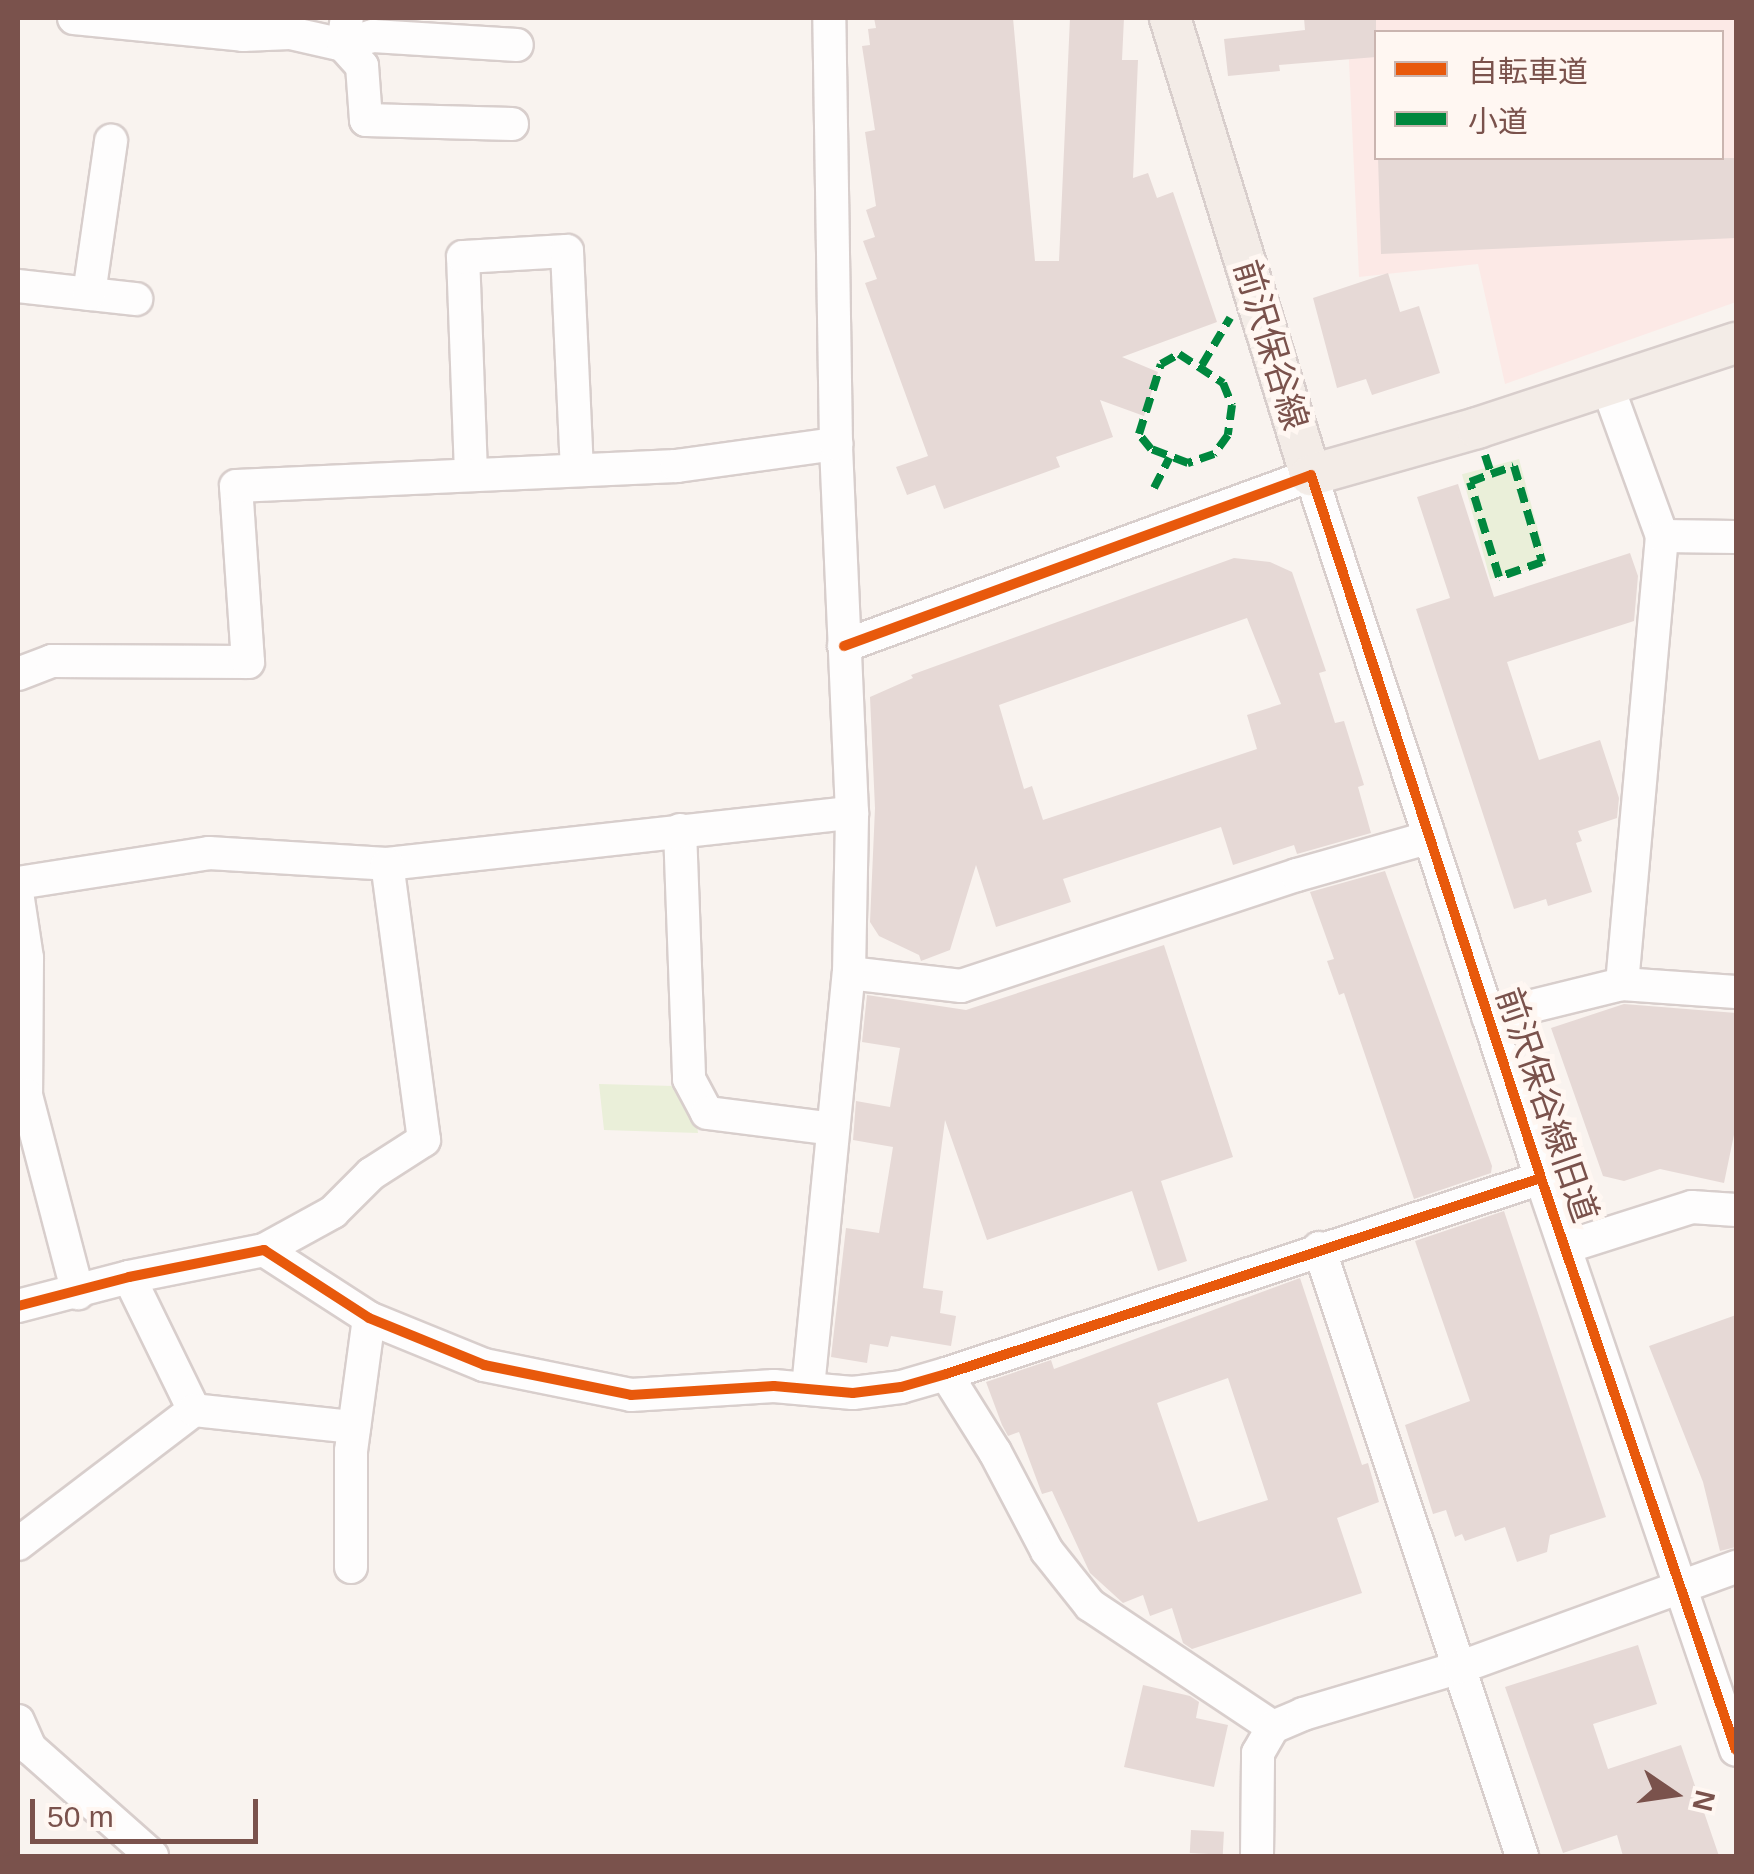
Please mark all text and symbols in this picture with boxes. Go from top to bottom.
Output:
legend [1374,30,1724,160]
text: 自転車道 [1468,55,1588,88]
text: 小道 [1468,105,1528,138]
street label: 前沢保谷線 [1225,255,1317,435]
street label: 前沢保谷線旧道 [1487,982,1607,1228]
north arrow [1624,1744,1724,1844]
scale bar [35,1779,262,1841]
text: N [1686,1788,1721,1814]
text: 50 m [47,1800,114,1833]

